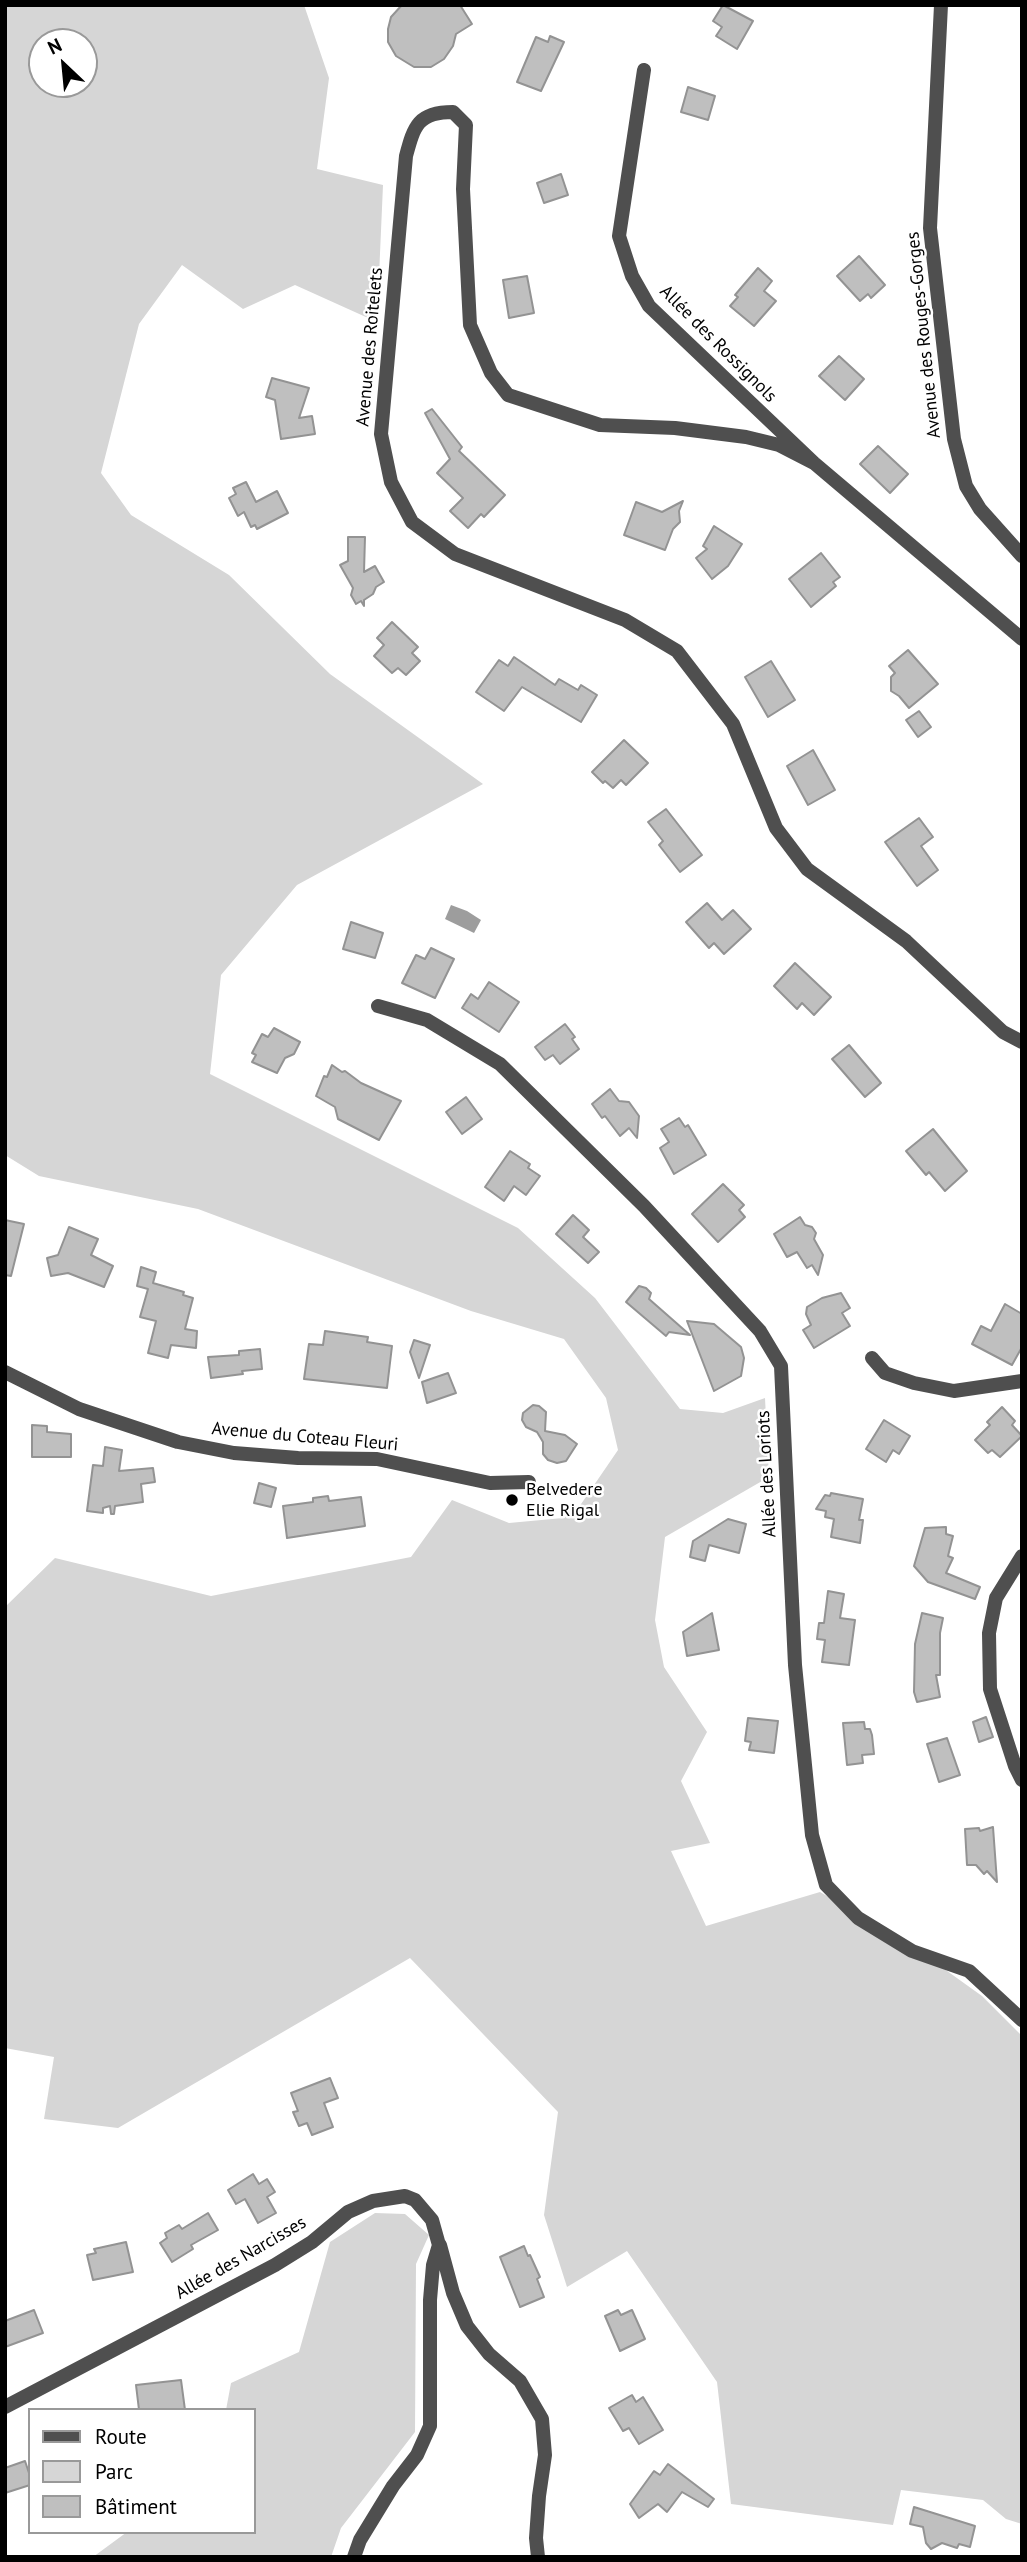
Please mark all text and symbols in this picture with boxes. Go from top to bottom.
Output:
north arrow [28,28,98,98]
text: N [44,32,66,59]
street label: Avenue des Rouges-Gorges [902,231,946,439]
street label: Avenue des Roitelets [352,267,388,427]
street label: Allée des Rossignols [655,281,781,407]
street label: Allée des Loriots [753,1410,781,1538]
street label: Avenue du Coteau Fleuri [211,1418,399,1456]
place label: Belvedere Elie Rigal [526,1479,603,1522]
marker: Belvedere Elie Rigal [504,1492,520,1508]
street label: Allée des Narcisses [172,2212,310,2304]
legend [28,2408,256,2534]
text: Route [95,2423,147,2450]
text: Parc [95,2458,133,2485]
text: Bâtiment [95,2493,177,2520]

